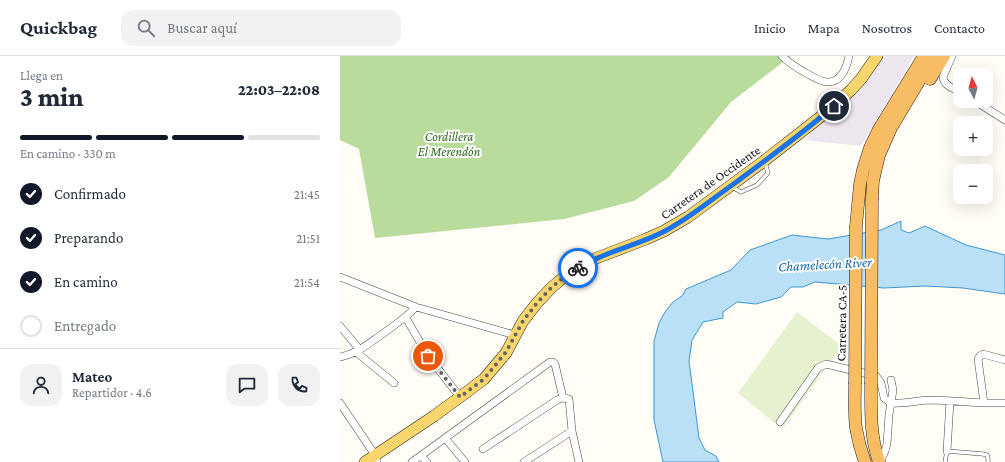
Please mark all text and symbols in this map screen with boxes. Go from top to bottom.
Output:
search box [121,10,401,46]
text: Quickbag [20,17,97,38]
icon: search [135,17,157,39]
text: Buscar aquí [167,20,237,36]
text: Inicio [754,20,786,36]
text: Mapa [808,20,840,36]
text: Nosotros [862,20,912,36]
text: Contacto [934,20,985,36]
text: Llega en [20,68,63,83]
north arrow [953,68,993,108]
map controls [953,68,993,204]
text: 22:03–22:08 [238,82,320,98]
text: 3 min [20,83,83,112]
pin [817,89,851,123]
icon: home [823,95,845,117]
button: + [953,116,993,156]
park label: Cordillera El Merendón [418,129,481,159]
street label: Carretera de Occidente [658,142,763,222]
text: En camino · 330 m [20,146,116,161]
button: − [953,164,993,204]
icon: check [20,183,42,205]
text: Confirmado [54,186,126,202]
text: 21:45 [294,187,320,202]
icon: check [20,227,42,249]
text: Preparando [54,230,123,246]
text: 21:51 [296,231,320,246]
courier [558,248,598,288]
water label: Chamelecón River [778,253,873,274]
icon: bike [567,257,589,279]
icon: check [20,271,42,293]
text: En camino [54,274,118,290]
text: 21:54 [294,275,320,290]
street label: Carretera CA-5 [833,285,850,361]
text: Entregado [54,318,116,334]
pin [411,339,445,373]
icon: bag [417,345,439,367]
button: person [20,364,62,406]
button: chat [226,364,268,406]
button: phone [278,364,320,406]
text: Mateo [72,369,112,385]
text: Repartidor · 4.6 [72,385,152,400]

